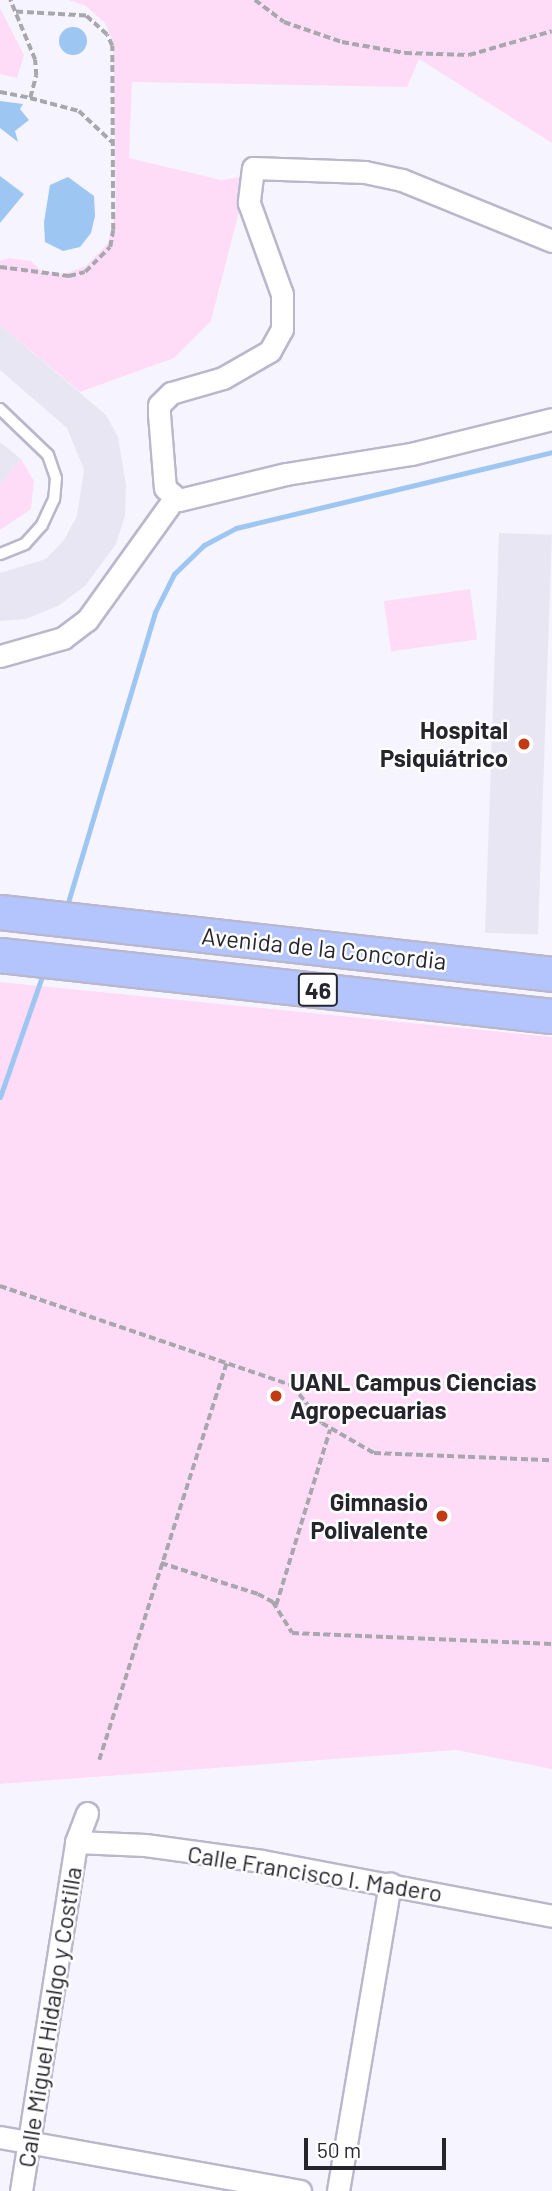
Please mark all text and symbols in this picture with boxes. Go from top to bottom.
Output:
place label: Hospital Psiquiátrico [380,716,508,772]
marker: Hospital Psiquiátrico [514,734,534,754]
street label: Avenida de la Concordia [200,921,448,975]
road number: 46 [297,970,339,1009]
place label: UANL Campus Ciencias Agropecuarias [290,1368,537,1424]
marker: UANL Campus Ciencias Agropecuarias [268,1388,284,1404]
place label: Gimnasio Polivalente [310,1488,428,1544]
marker: Gimnasio Polivalente [434,1508,450,1524]
street label: Calle Francisco I. Madero [186,1839,444,1907]
street label: Calle Miguel Hidalgo y Costilla [11,1865,87,2169]
scale bar [307,2124,449,2168]
text: 50 m [317,2137,361,2162]

